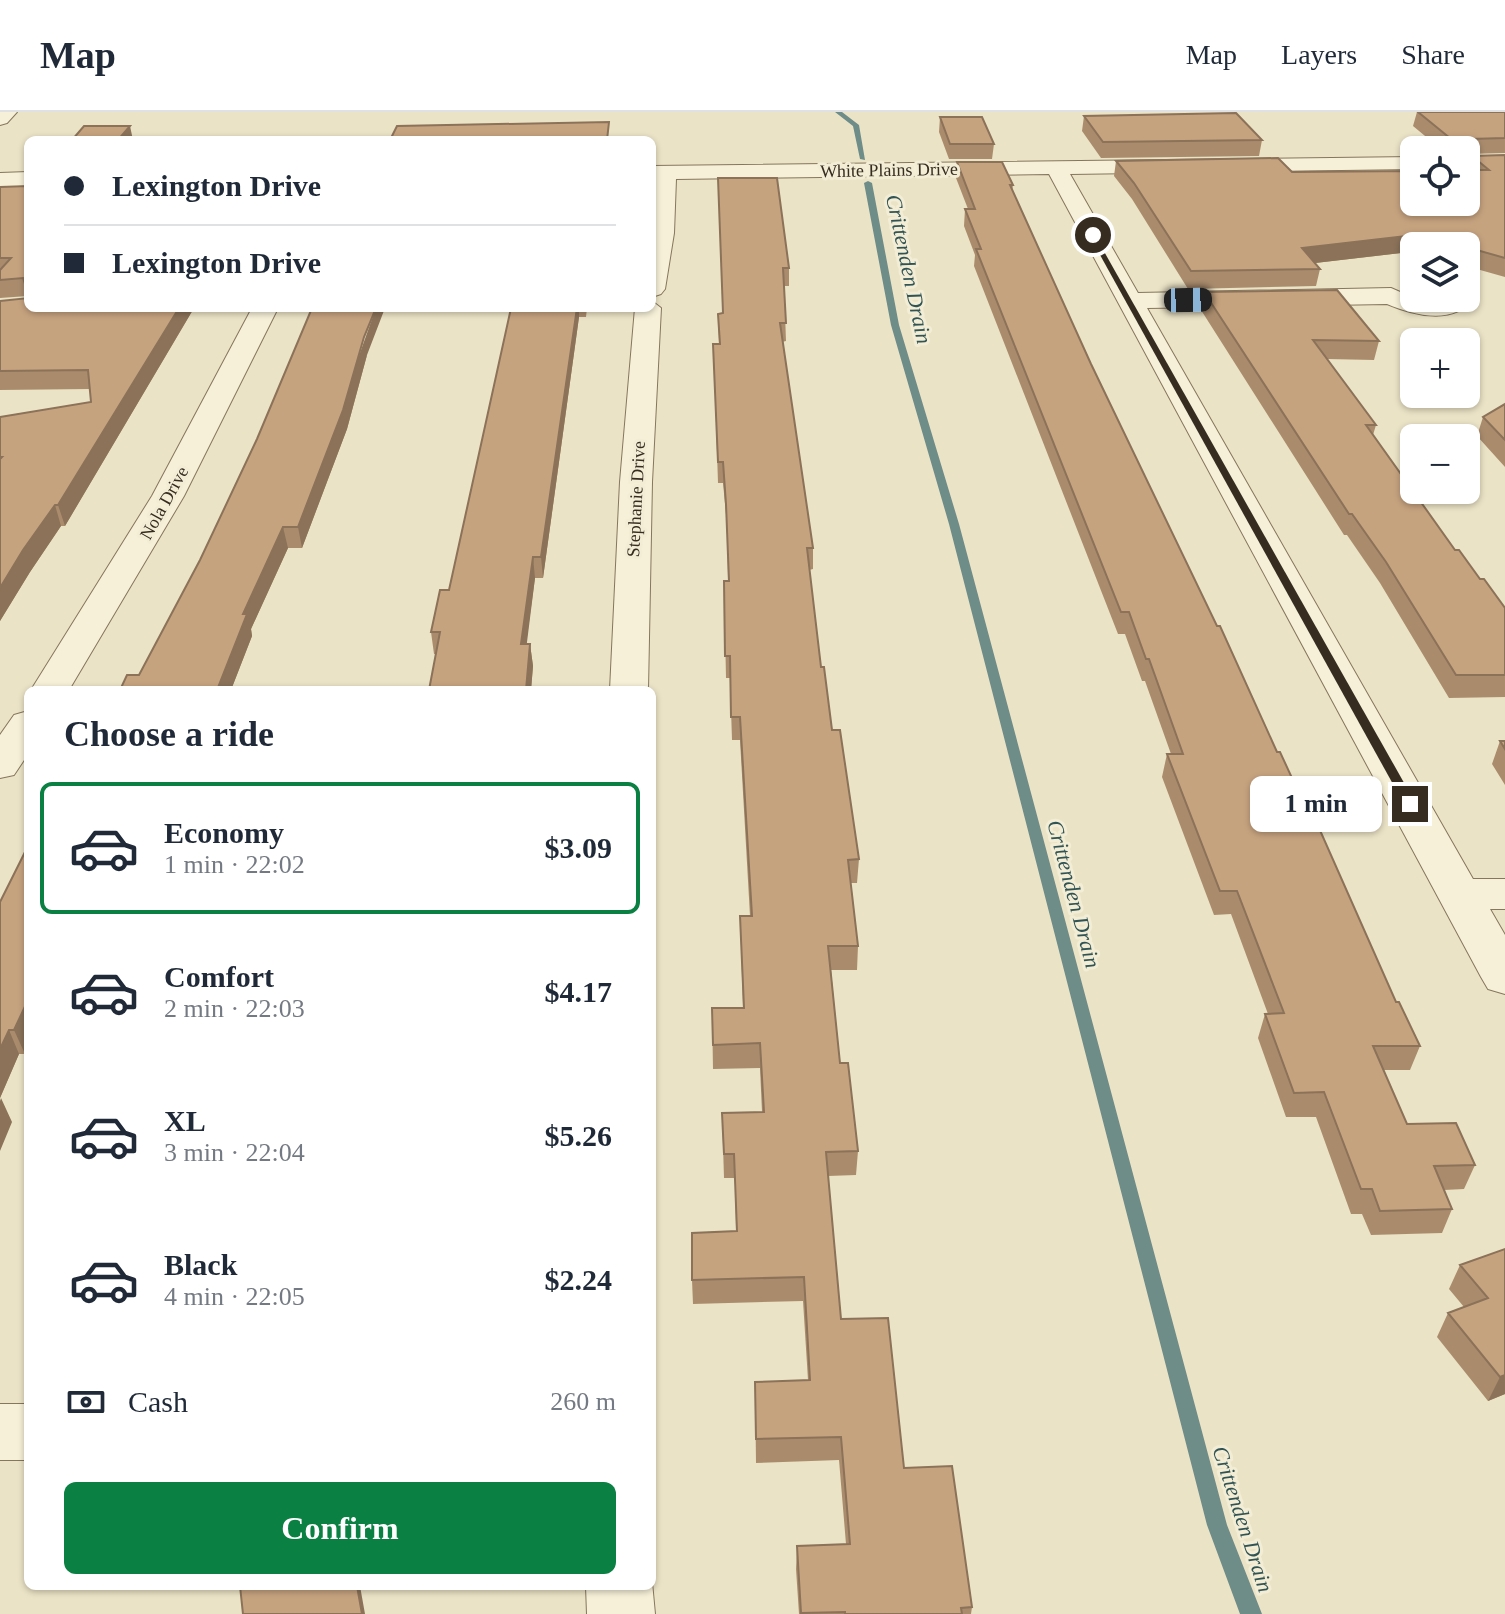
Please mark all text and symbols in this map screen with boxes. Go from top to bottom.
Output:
text: Map [40,34,116,76]
text: Map [1186,39,1237,70]
text: Layers [1281,39,1357,70]
text: Share [1401,39,1465,70]
map controls [1400,136,1480,504]
button: locate [1400,136,1480,216]
street label: White Plains Drive [820,159,958,181]
text: Lexington Drive [112,169,321,202]
water label: Crittenden Drain [881,192,937,346]
route start [1075,217,1111,253]
button: layers [1400,232,1480,312]
text: Lexington Drive [112,246,321,279]
car [1164,288,1212,312]
button: + [1400,328,1480,408]
button: − [1400,424,1480,504]
street label: Stephanie Drive [623,440,649,558]
street label: Nola Drive [136,463,192,543]
text: Choose a ride [64,714,274,754]
callout: 1 min [1250,776,1382,832]
route end [1392,786,1428,822]
text: 1 min [1285,789,1347,818]
icon: car [68,812,140,884]
text: Economy [164,816,284,849]
water label: Crittenden Drain [1042,817,1106,971]
text: $3.09 [545,831,612,864]
text: 1 min · 22:02 [164,850,305,879]
icon: car [68,956,140,1028]
text: Comfort [164,960,274,993]
text: $4.17 [545,975,612,1008]
text: 2 min · 22:03 [164,994,305,1023]
icon: car [68,1100,140,1172]
text: XL [164,1104,206,1137]
text: $5.26 [545,1119,612,1152]
text: 3 min · 22:04 [164,1138,305,1167]
icon: car [68,1244,140,1316]
text: Black [164,1248,237,1281]
text: $2.24 [545,1263,612,1296]
text: 4 min · 22:05 [164,1282,305,1311]
icon: cash [64,1380,108,1424]
text: Cash [128,1385,188,1418]
text: 260 m [550,1387,616,1416]
water label: Crittenden Drain [1208,1443,1278,1595]
button: Confirm [64,1482,616,1574]

